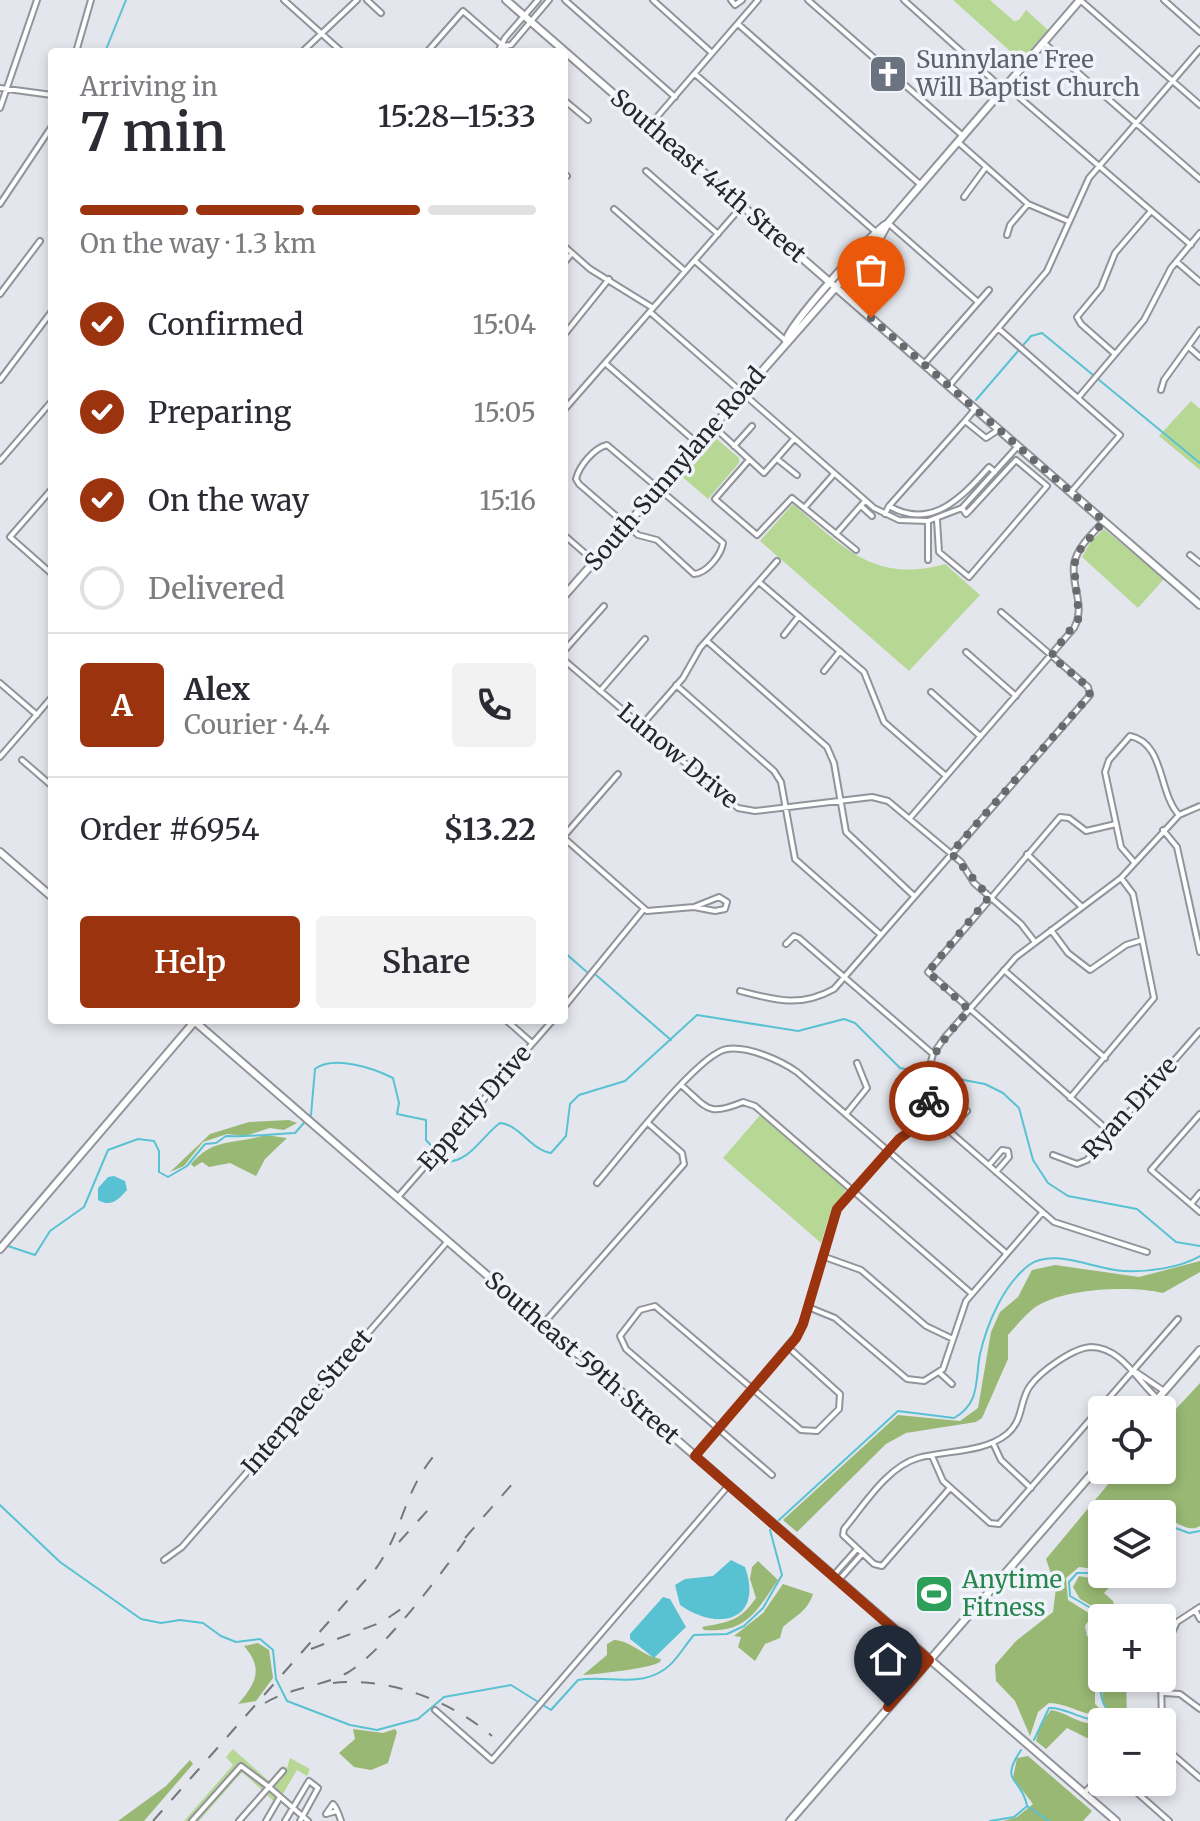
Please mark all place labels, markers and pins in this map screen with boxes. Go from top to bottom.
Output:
place label: Sunnylane Free Will Baptist Church [915,44,1140,103]
church icon: Sunnylane Free Will Baptist Church [867,53,909,95]
pin [837,236,905,318]
place label: Anytime Fitness [961,1564,1062,1623]
sports icon: Anytime Fitness [913,1573,955,1615]
pin [854,1625,922,1707]

